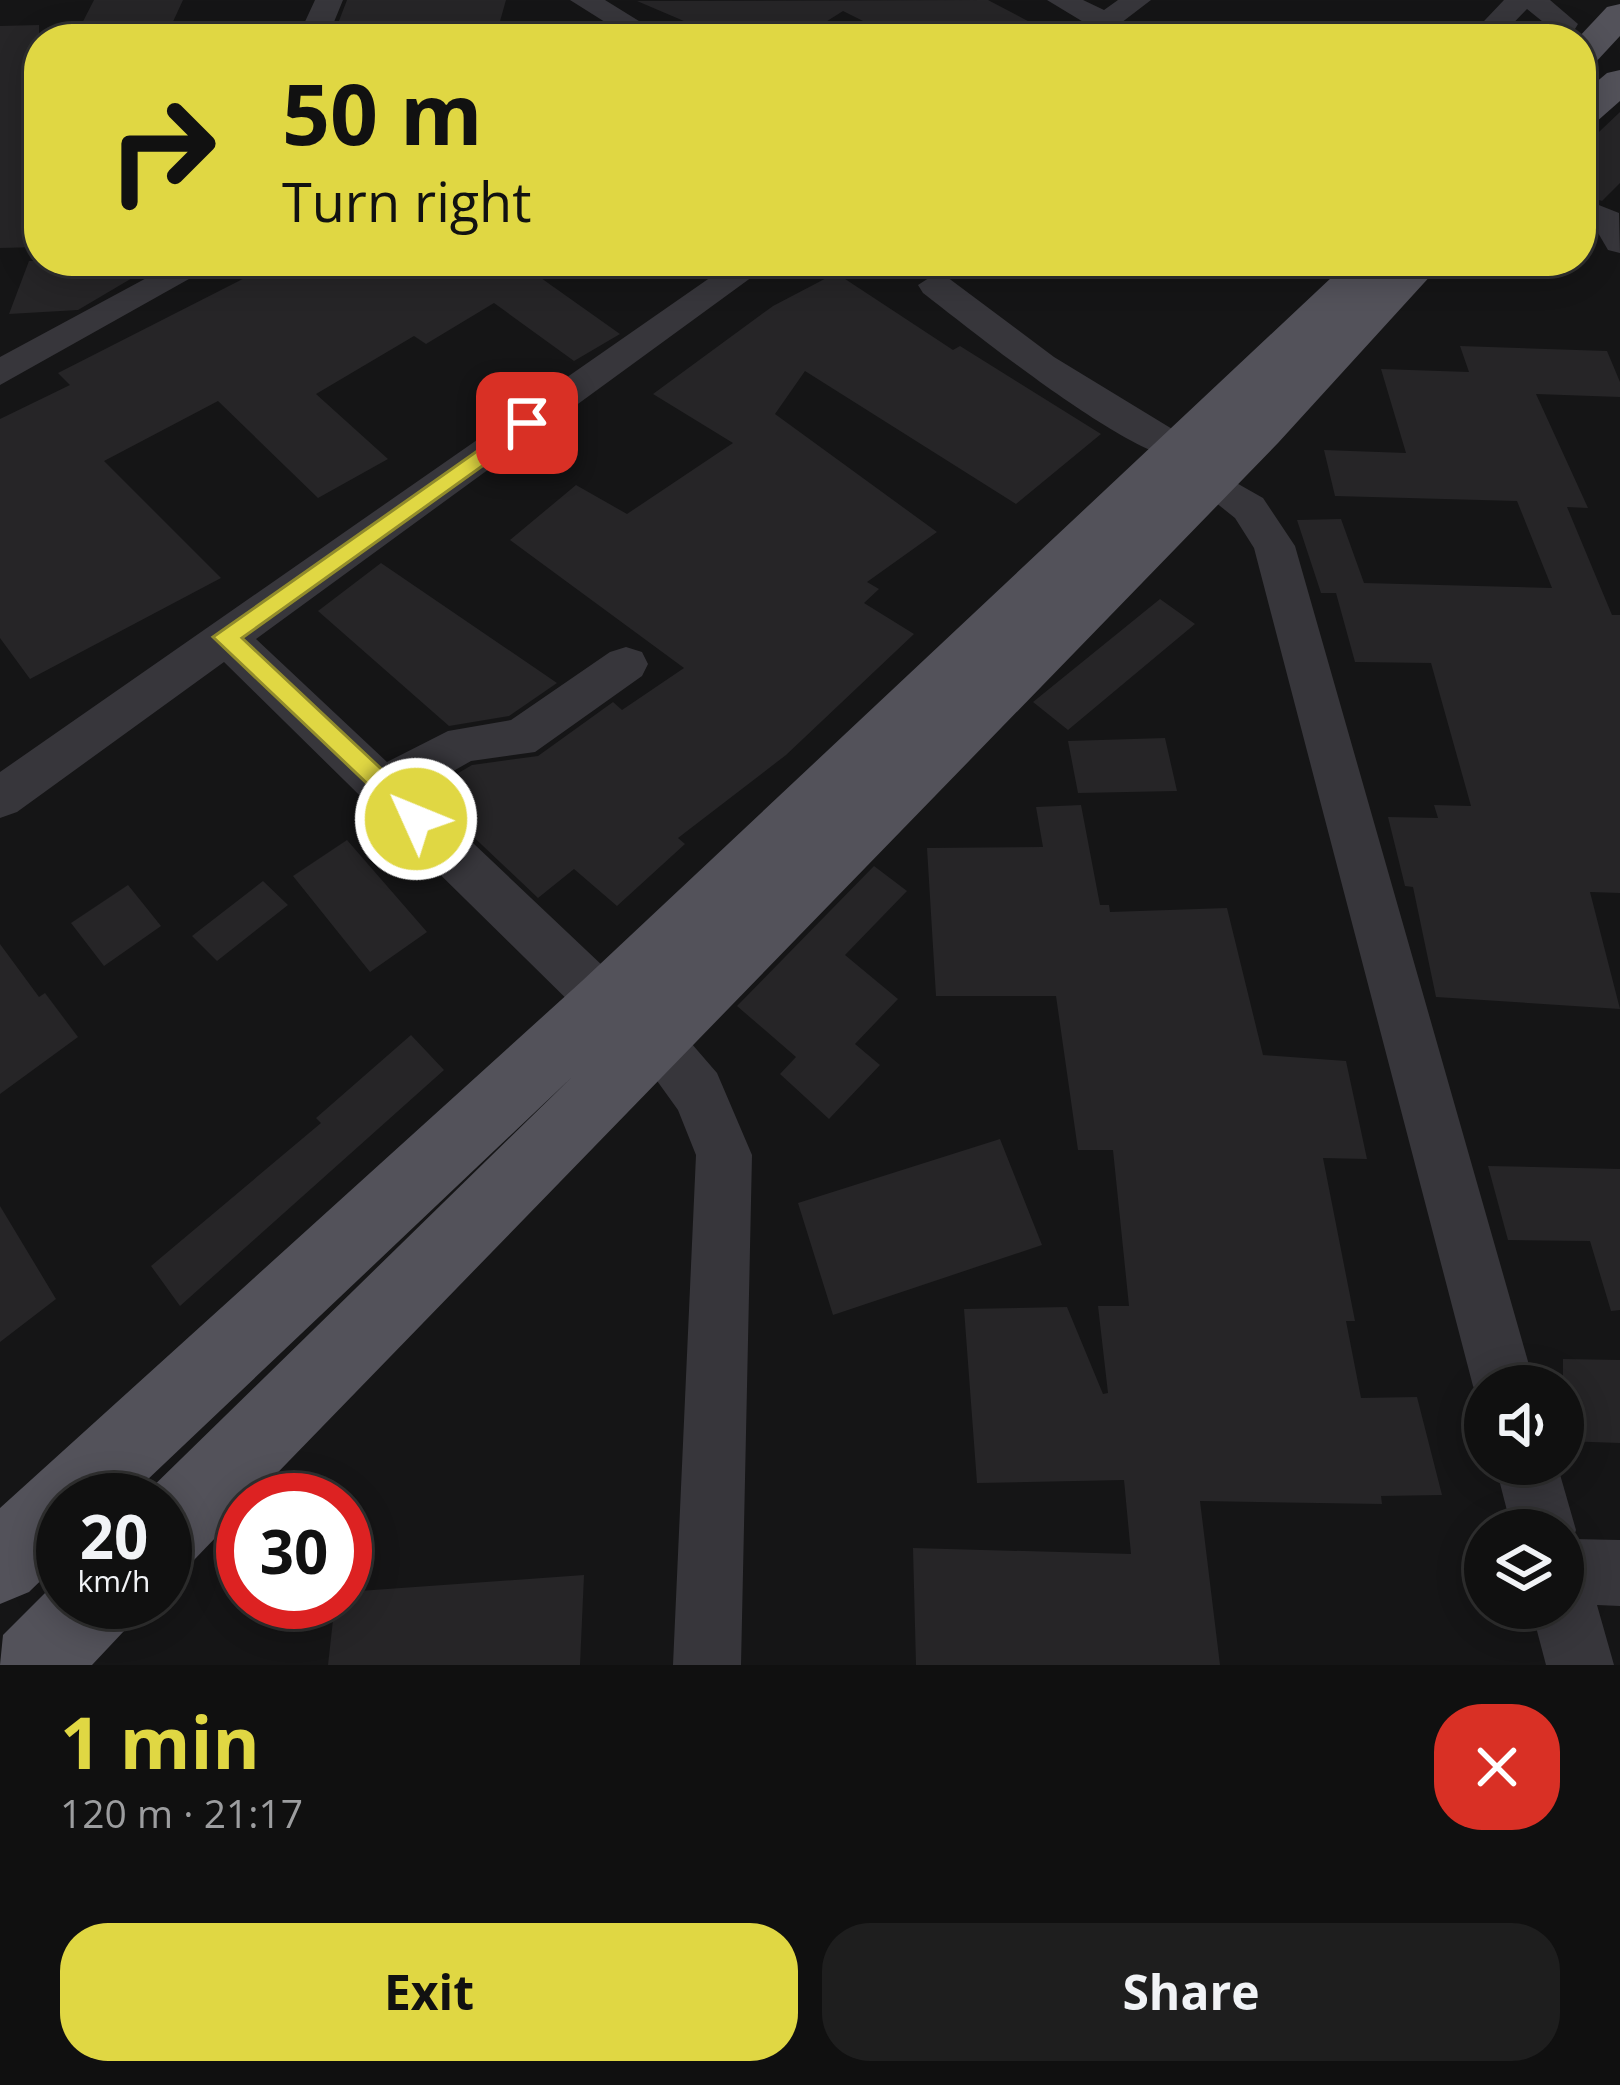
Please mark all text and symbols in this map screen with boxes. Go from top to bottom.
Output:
text: 50 m [282,55,482,170]
icon: right [84,72,240,228]
text: Turn right [282,164,531,238]
pin [476,372,578,474]
icon: arrive [494,390,560,456]
position arrow [353,756,479,882]
map controls [1464,1365,1584,1629]
button: sound [1464,1365,1584,1485]
speed limit sign: 30 [216,1473,372,1629]
text: 20 [80,1495,148,1577]
button: layers [1464,1509,1584,1629]
text: km/h [78,1560,150,1601]
text: 1 min [60,1692,260,1790]
button: close [1434,1704,1560,1830]
text: 120 m · 21:17 [60,1786,303,1839]
button: Exit [60,1923,798,2061]
button: Share [822,1923,1560,2061]

